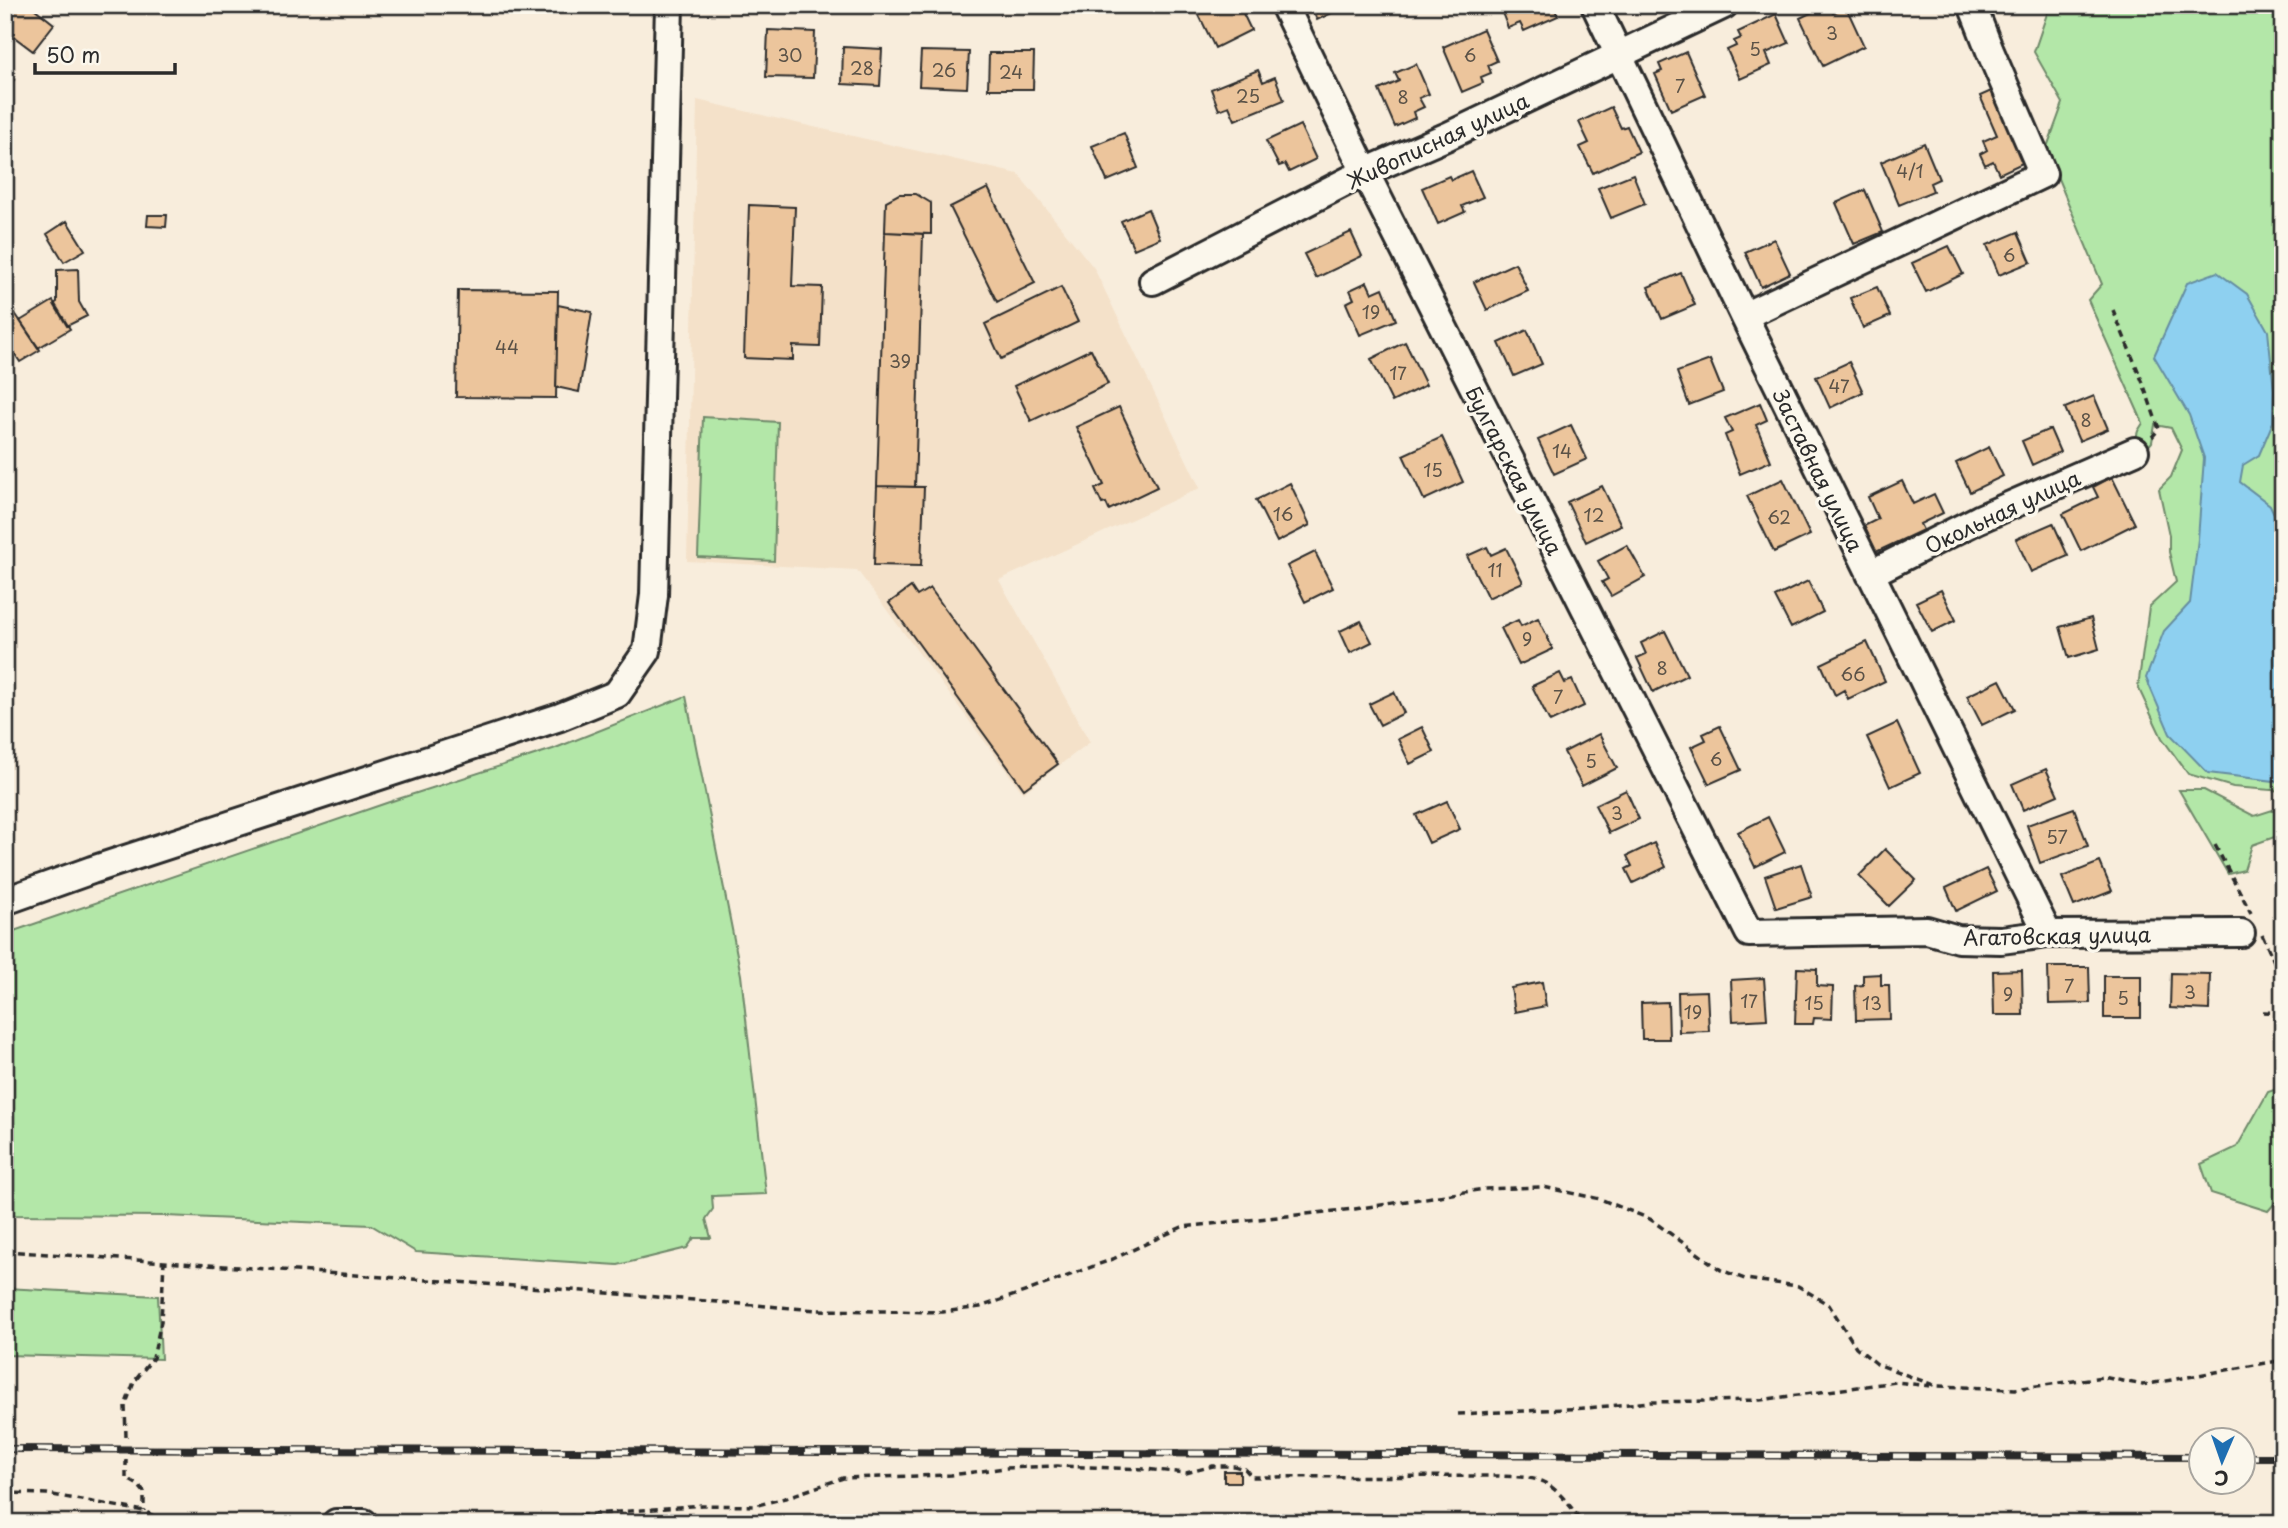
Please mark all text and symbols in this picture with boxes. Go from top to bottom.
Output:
house number: 3 [1826,19,1838,46]
scale bar [35,32,175,76]
house number: 5 [1749,35,1761,62]
text: 50 m [46,38,100,70]
house number: 30 [777,41,803,68]
house number: 6 [1464,41,1476,68]
house number: 28 [850,54,874,81]
house number: 26 [932,56,956,83]
house number: 24 [999,58,1023,85]
house number: 7 [1675,72,1685,99]
house number: 25 [1236,82,1260,109]
street label: Живописная улица [1340,83,1534,196]
house number: 8 [1397,83,1409,110]
house number: 4/1 [1896,157,1924,184]
house number: 6 [2003,241,2015,268]
house number: 19 [1362,298,1380,325]
house number: 44 [495,333,519,360]
house number: 39 [889,347,911,374]
house number: 17 [1389,359,1407,386]
house number: 47 [1828,372,1850,399]
street label: Булгарская улица [1458,380,1572,561]
street label: Заставная улица [1765,382,1873,558]
house number: 8 [2080,406,2092,433]
house number: 14 [1552,437,1572,464]
house number: 15 [1423,456,1443,483]
street label: Окольная улица [1919,461,2086,561]
house number: 16 [1273,500,1293,527]
house number: 12 [1584,501,1604,528]
house number: 62 [1767,503,1791,530]
house number: 11 [1487,556,1503,583]
house number: 9 [1522,625,1532,652]
house number: 8 [1656,654,1668,681]
house number: 66 [1841,660,1865,687]
house number: 7 [1553,683,1563,710]
house number: 6 [1710,745,1722,772]
house number: 5 [1585,747,1597,774]
house number: 3 [1611,799,1623,826]
house number: 57 [2046,823,2068,850]
street label: Агатовская улица [1963,917,2152,953]
house number: 7 [2064,972,2074,999]
house number: 3 [2184,978,2196,1005]
house number: 9 [2003,980,2013,1007]
house number: 5 [2117,984,2129,1011]
house number: 17 [1740,987,1758,1014]
house number: 15 [1804,989,1824,1016]
house number: 13 [1862,989,1882,1016]
house number: 19 [1684,998,1702,1025]
north arrow [2186,1426,2256,1496]
text: С [2214,1465,2229,1493]

